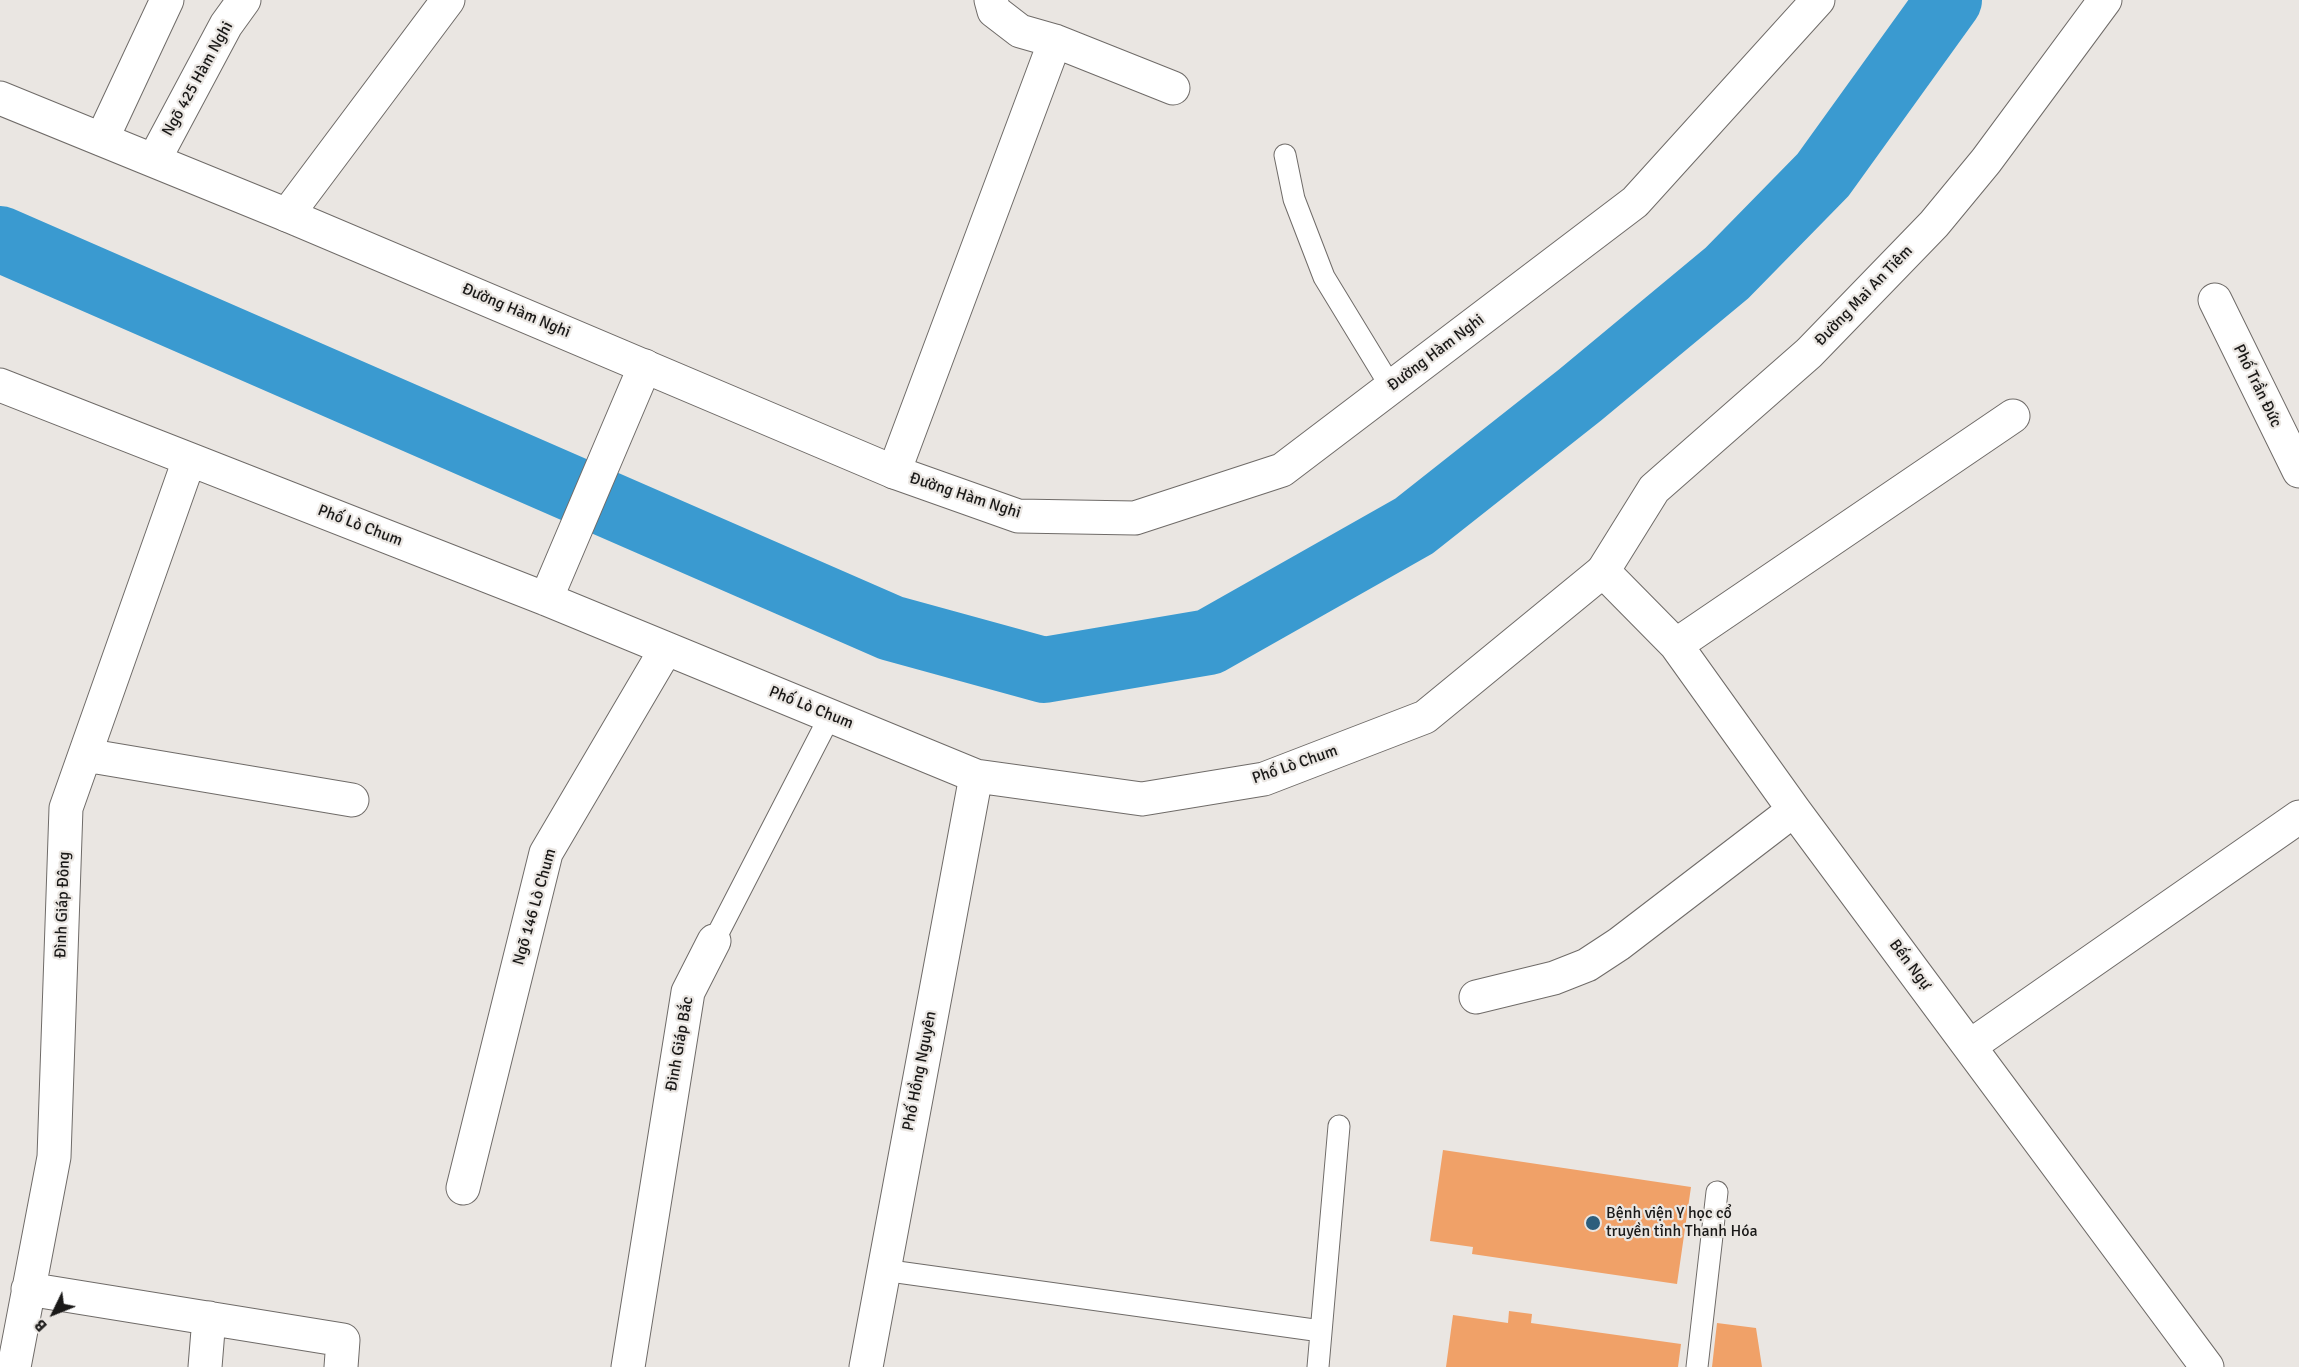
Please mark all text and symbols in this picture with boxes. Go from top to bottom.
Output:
street label: Ngõ 425 Hàm Nghi [159,18,237,140]
street label: Đường Mai An Tiêm [1811,242,1917,350]
street label: Đường Hàm Nghi [459,279,573,343]
street label: Đường Hàm Nghi [1384,310,1488,396]
street label: Phố Trần Đức [2229,341,2285,431]
street label: Đường Hàm Nghi [907,469,1023,523]
street label: Phố Lò Chum [315,501,405,551]
street label: Phố Lò Chum [766,682,856,734]
street label: Phố Lò Chum [1250,741,1340,789]
street label: Ngõ 146 Lò Chum [509,847,561,967]
street label: Đình Giáp Đông [52,851,74,959]
street label: Bến Ngự [1885,936,1935,994]
street label: Đinh Giáp Bắc [662,995,698,1093]
street label: Phố Hồng Nguyên [899,1010,941,1132]
place label: Bệnh viện Y học cổ truyền tỉnh Thanh Hóa [1606,1204,1758,1242]
marker: Bệnh viện Y học cổ truyền tỉnh Thanh Hóa [1584,1214,1602,1232]
north arrow [24,1283,84,1343]
text: B [30,1315,52,1336]

